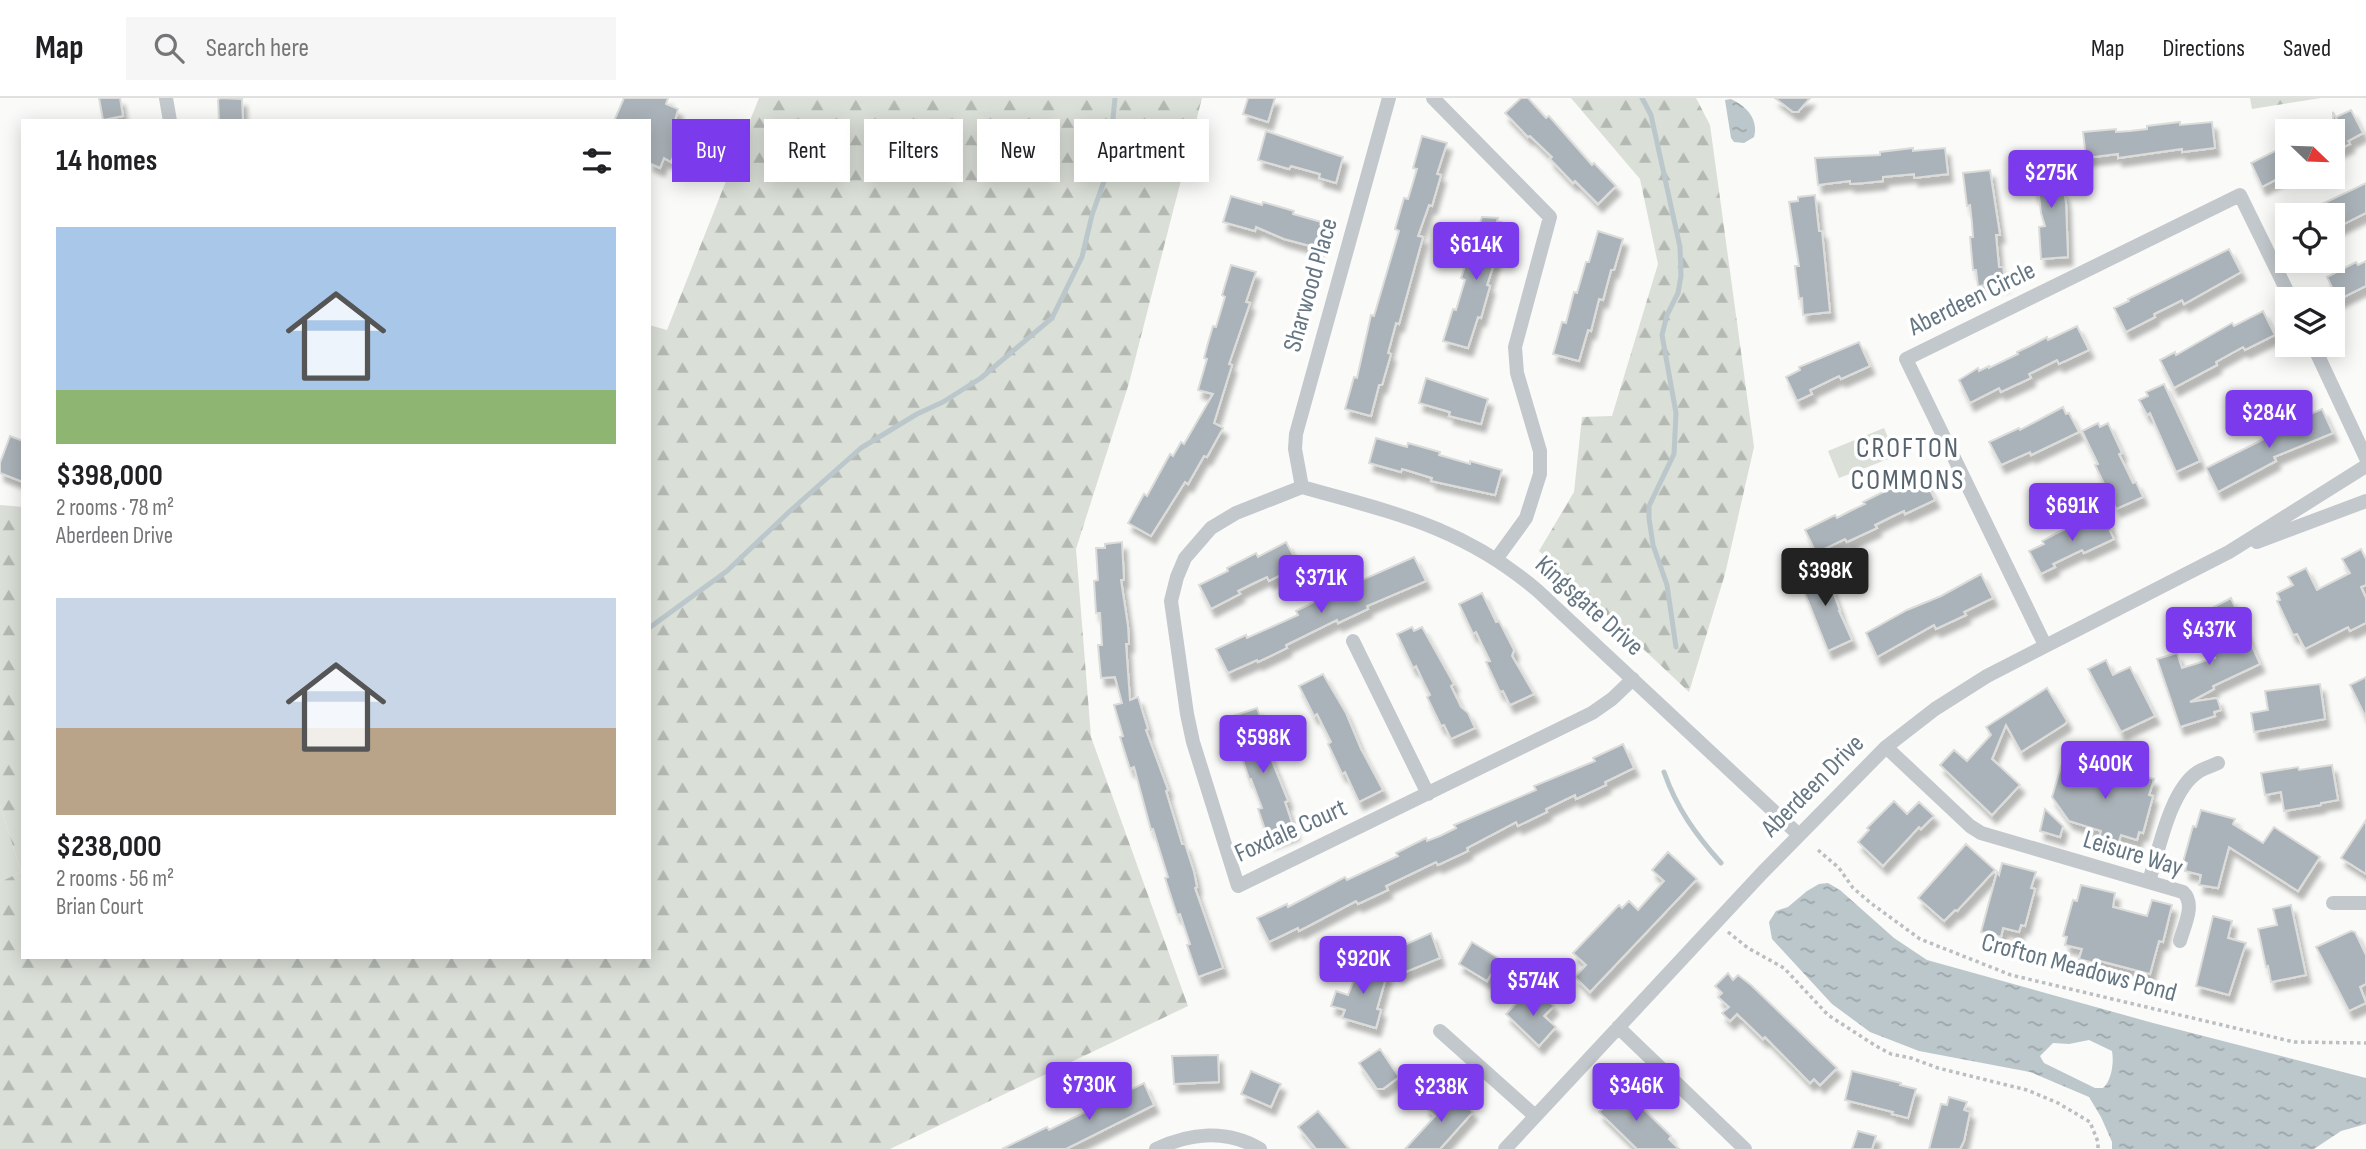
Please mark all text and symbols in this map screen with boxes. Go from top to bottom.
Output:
search box [126,17,616,80]
text: Map [35,28,84,68]
icon: search [150,29,188,67]
text: Search here [206,33,309,64]
text: Map [2091,34,2124,63]
text: Directions [2162,34,2245,63]
text: Saved [2283,34,2331,63]
chip: Buy [672,119,750,182]
chip: Rent [764,119,850,182]
chip: Filters [864,119,963,182]
chip: New [977,119,1060,182]
chip: Apartment [1074,119,1209,182]
north arrow [2275,119,2345,189]
map controls [2275,119,2345,357]
icon: filters [578,142,616,180]
text: 14 homes [56,143,157,179]
pin: $275K [2002,150,2100,210]
text: $275K [2024,159,2078,187]
button: locate [2275,203,2345,273]
street label: Sharwood Place [1277,215,1345,355]
pin: $614K [1427,222,1525,282]
text: $614K [1449,231,1503,259]
street label: Aberdeen Circle [1903,255,2040,343]
icon: home [273,273,399,399]
button: layers [2275,287,2345,357]
pin: $284K [2220,390,2318,450]
text: $284K [2241,399,2297,427]
district label: CROFTON COMMONS [1851,432,1965,497]
text: $398,000 [56,458,163,494]
pin: $691K [2023,484,2121,543]
text: $691K [2045,492,2099,520]
text: 2 rooms · 78 m² [56,494,174,522]
text: Aberdeen Drive [56,522,173,550]
pin: $398K [1776,548,1874,608]
street label: Kingsgate Drive [1528,549,1650,663]
pin: $371K [1272,556,1370,615]
text: $398K [1797,557,1853,585]
text: $371K [1295,564,1347,592]
pin: $437K [2160,608,2258,667]
text: $437K [2182,616,2236,644]
icon: home [273,644,399,770]
pin: $598K [1214,716,1312,775]
text: $598K [1236,724,1290,752]
street label: Aberdeen Drive [1755,728,1871,844]
pin: $400K [2056,742,2154,801]
text: $400K [2077,750,2133,778]
street label: Foxdale Court [1230,793,1352,869]
street label: Leisure Way [2079,824,2187,884]
text: $238,000 [56,829,162,865]
text: 2 rooms · 56 m² [56,865,174,893]
text: Brian Court [56,893,143,921]
street label: Crofton Meadows Pond [1978,927,2180,1009]
pin: $920K [1314,936,1412,996]
text: $920K [1335,945,1391,973]
pin: $574K [1484,958,1582,1018]
text: $574K [1507,967,1559,995]
pin: $730K [1040,1062,1138,1122]
pin: $346K [1587,1063,1685,1123]
pin: $238K [1392,1065,1490,1124]
text: $730K [1062,1071,1116,1099]
text: $346K [1609,1072,1663,1100]
text: $238K [1414,1073,1468,1101]

